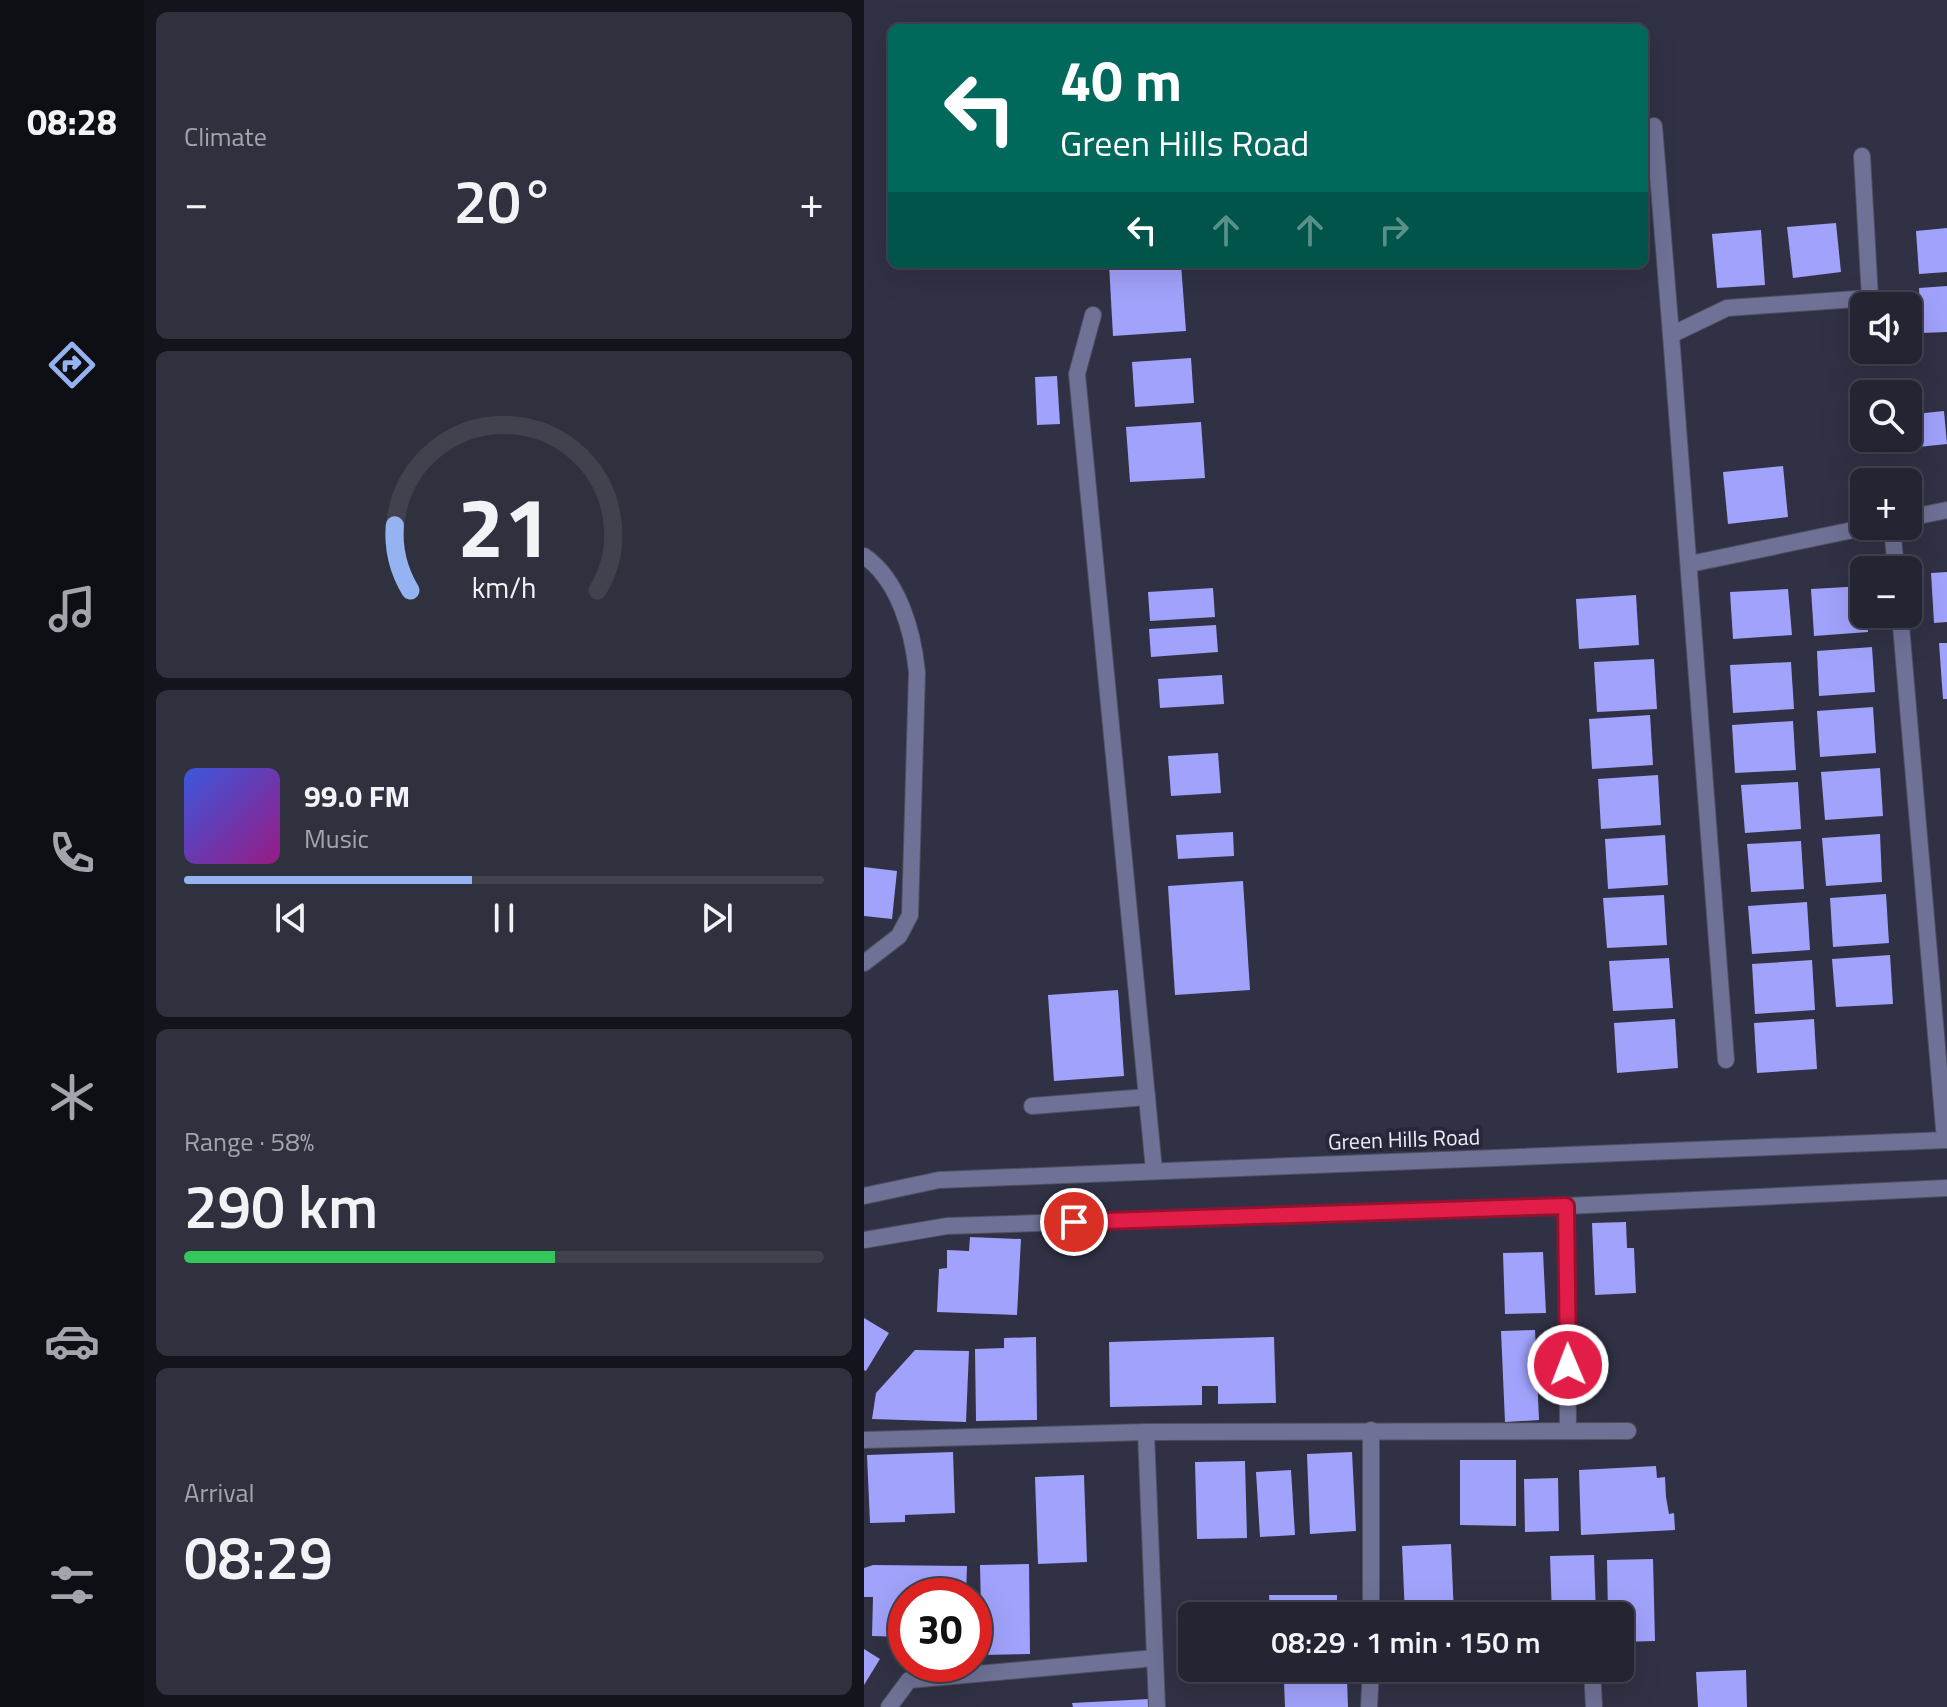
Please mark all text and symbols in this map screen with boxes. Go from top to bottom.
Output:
text: 40 m [1060,38,1182,123]
icon: left [928,56,1032,160]
text: 08:28 [27,94,117,149]
text: Green Hills Road [1060,115,1309,170]
text: Climate [184,117,267,156]
text: 20° [454,155,554,246]
text: − [184,168,209,235]
text: + [799,168,824,235]
icon: left [1120,208,1164,252]
icon: ahead [1204,208,1248,252]
icon: ahead [1288,208,1332,252]
icon: right [1372,208,1416,252]
map controls [1850,292,1922,628]
button: sound [1850,292,1922,364]
icon: directions [44,337,100,393]
button: search [1850,380,1922,452]
text: 21 [457,462,551,588]
button: + [1850,468,1922,540]
button: − [1850,556,1922,628]
text: km/h [472,566,536,609]
icon: music [44,581,100,637]
text: 99.0 FM [304,773,410,819]
text: Music [304,819,369,858]
icon: phone [44,825,100,881]
icon: previous [269,896,313,940]
icon: pause [482,896,526,940]
icon: next [695,896,739,940]
icon: climate [44,1069,100,1125]
street label: Green Hills Road [1327,1119,1481,1159]
text: Range · 58% [184,1122,314,1161]
text: 290 km [184,1160,378,1251]
pin [1040,1188,1108,1256]
icon: arrive [1052,1200,1096,1244]
icon: car [44,1313,100,1369]
position arrow [1526,1323,1610,1407]
text: Arrival [184,1473,255,1512]
text: 08:29 [184,1511,333,1602]
icon: filters [44,1557,100,1613]
speed limit sign: 30 [888,1578,992,1682]
text: 08:29 · 1 min · 150 m [1271,1619,1541,1665]

